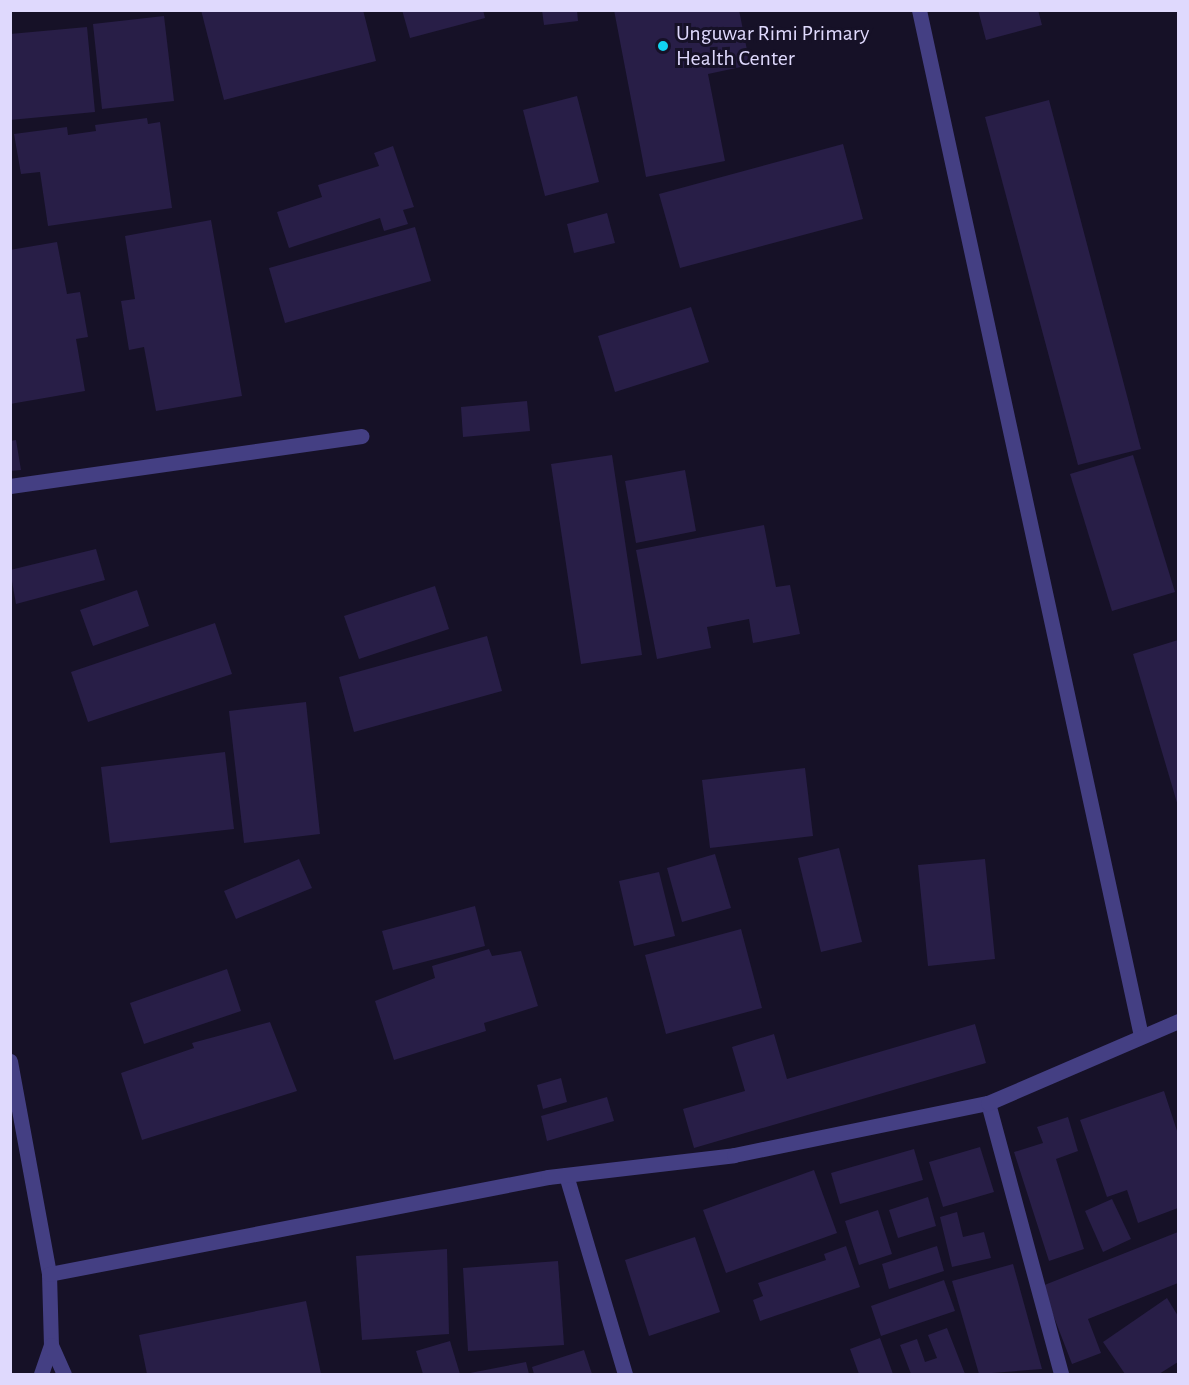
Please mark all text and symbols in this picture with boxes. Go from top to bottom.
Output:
place label: Unguwar Rimi Primary Health Center [676,20,869,72]
marker: Unguwar Rimi Primary Health Center [654,37,672,55]

